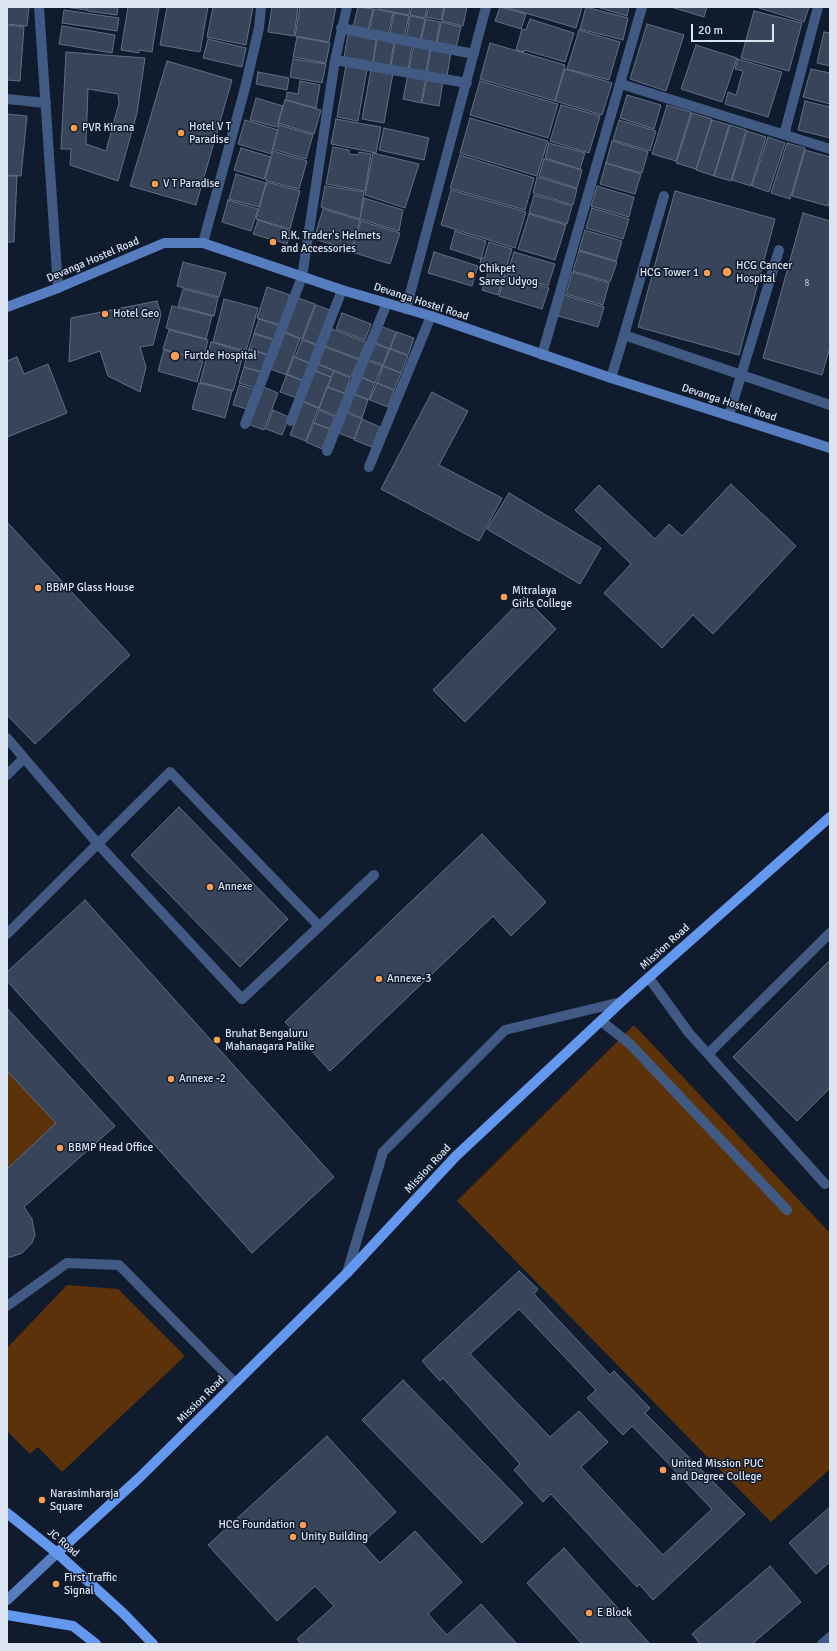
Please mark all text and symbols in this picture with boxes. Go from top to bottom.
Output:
scale bar [693,16,776,42]
text: 20 m [698,23,723,38]
place label: Hotel V T Paradise [189,120,231,146]
place label: PVR Kirana [82,121,134,135]
marker: PVR Kirana [69,123,79,133]
marker: Hotel V T Paradise [176,128,186,138]
place label: V T Paradise [163,177,220,191]
marker: V T Paradise [150,179,160,189]
place label: R.K. Trader's Helmets and Accessories [281,229,381,255]
street label: Devanga Hostel Road [45,235,141,285]
marker: R.K. Trader's Helmets and Accessories [268,237,278,247]
place label: HCG Cancer Hospital [736,259,792,285]
place label: Chikpet Saree Udyog [479,262,538,288]
place label: HCG Tower 1 [640,266,699,280]
marker: HCG Cancer Hospital [721,266,733,278]
marker: HCG Tower 1 [702,268,712,278]
marker: Chikpet Saree Udyog [466,270,476,280]
house number: 8 [805,279,809,289]
street label: Devanga Hostel Road [372,280,470,324]
place label: Hotel Geo [113,307,159,321]
marker: Hotel Geo [100,309,110,319]
place label: Furtde Hospital [184,349,257,363]
marker: Furtde Hospital [169,350,181,362]
street label: Devanga Hostel Road [680,381,778,425]
place label: BBMP Glass House [46,581,134,595]
marker: BBMP Glass House [33,583,43,593]
place label: Mitralaya Girls College [512,584,572,610]
marker: Mitralaya Girls College [499,592,509,602]
place label: Annexe [218,880,253,894]
marker: Annexe [205,882,215,892]
street label: Mission Road [637,921,693,973]
place label: Annexe-3 [387,972,431,986]
marker: Annexe-3 [374,974,384,984]
place label: Bruhat Bengaluru Mahanagara Palike [225,1027,314,1053]
marker: Bruhat Bengaluru Mahanagara Palike [212,1035,222,1045]
place label: Annexe -2 [179,1072,226,1086]
marker: Annexe -2 [166,1074,176,1084]
place label: BBMP Head Office [68,1141,153,1155]
street label: Mission Road [402,1142,454,1196]
marker: BBMP Head Office [55,1143,65,1153]
street label: Mission Road [174,1373,228,1427]
place label: United Mission PUC and Degree College [671,1457,764,1483]
marker: United Mission PUC and Degree College [658,1465,668,1475]
place label: Narasimharaja Square [50,1487,119,1513]
marker: Narasimharaja Square [37,1495,47,1505]
place label: HCG Foundation [218,1518,295,1532]
marker: HCG Foundation [298,1520,308,1530]
street label: JC Road [44,1526,82,1560]
place label: Unity Building [301,1530,368,1544]
marker: Unity Building [288,1532,298,1542]
place label: First Traffic Signal [64,1571,117,1597]
marker: First Traffic Signal [51,1579,61,1589]
place label: E Block [597,1606,632,1620]
marker: E Block [584,1608,594,1618]

